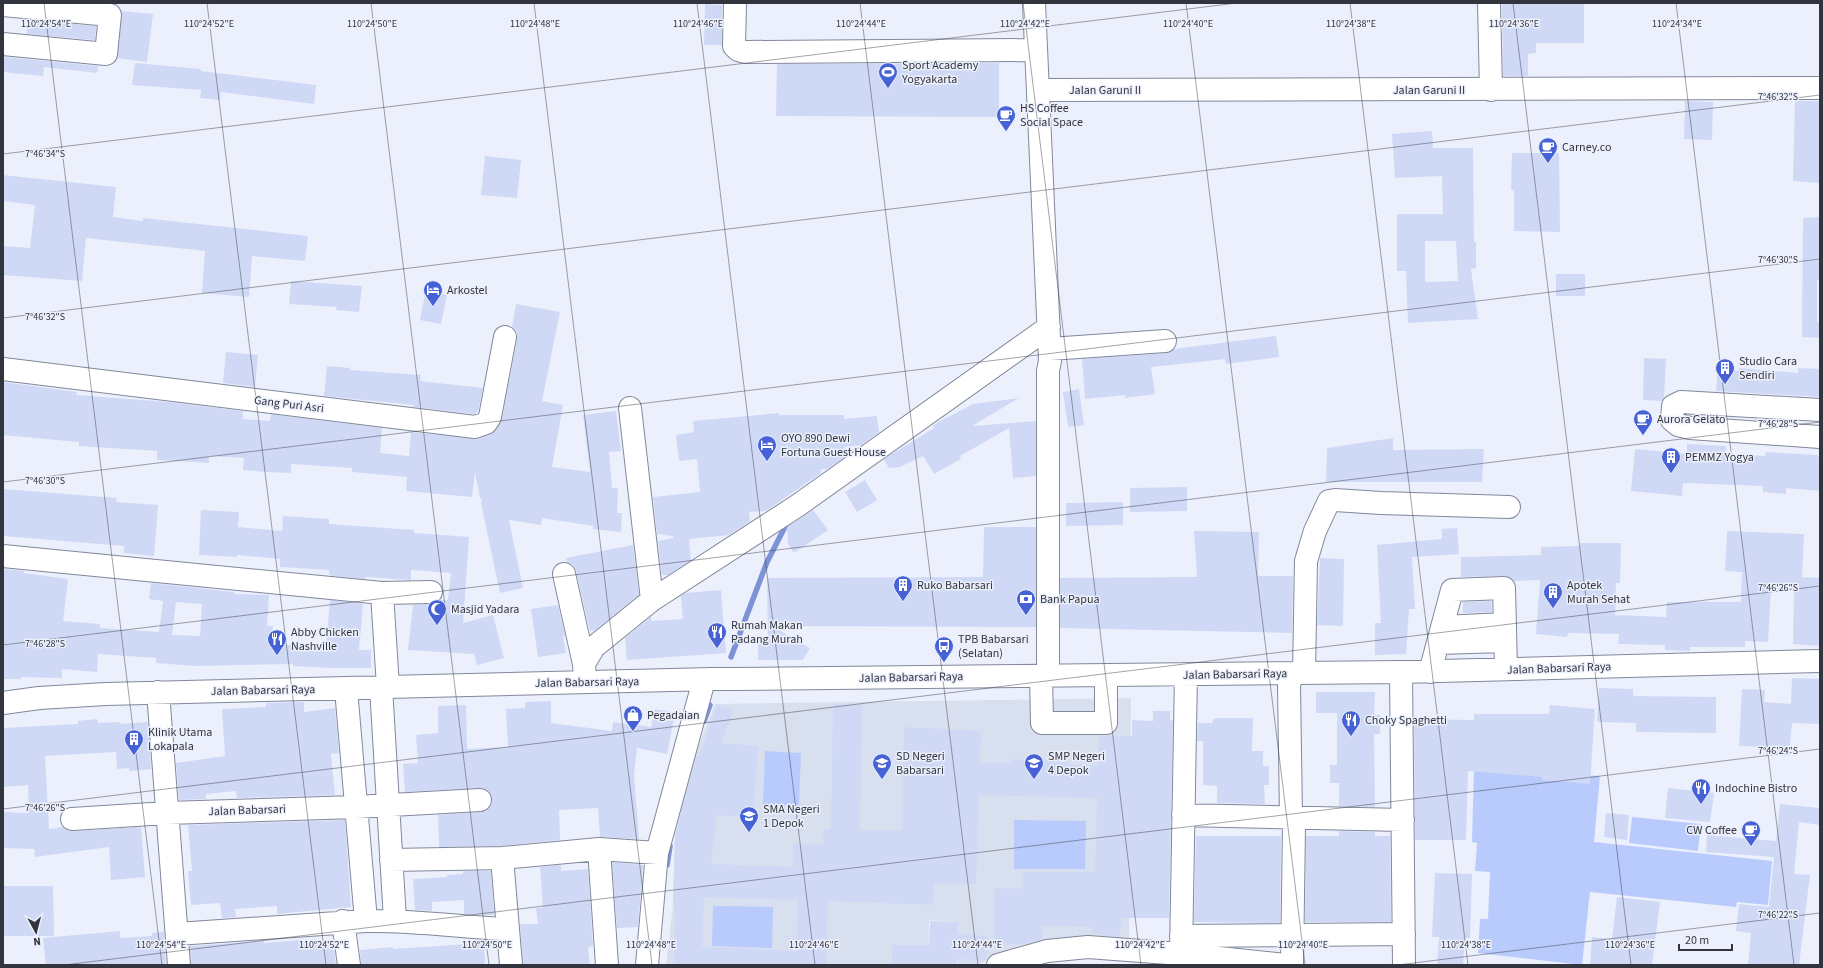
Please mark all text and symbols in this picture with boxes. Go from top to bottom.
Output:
text: 110°24'54"E [21,17,71,31]
text: 110°24'52"E [184,17,234,31]
text: 110°24'50"E [347,17,397,31]
text: 110°24'48"E [510,17,560,31]
text: 110°24'46"E [673,17,723,31]
text: 110°24'44"E [836,17,886,31]
text: 110°24'42"E [1000,17,1050,31]
text: 110°24'40"E [1163,17,1213,31]
text: 110°24'38"E [1326,17,1376,31]
text: 110°24'36"E [1489,17,1539,31]
text: 110°24'34"E [1652,17,1702,31]
place label: Sport Academy Yogyakarta [901,57,979,88]
sports icon: Sport Academy Yogyakarta [877,61,899,89]
street label: Jalan Garuni II [1069,82,1141,99]
street label: Jalan Garuni II [1393,82,1465,99]
text: 7°46'32"S [1758,90,1798,104]
place label: HS Coffee Social Space [1020,100,1083,131]
cafe icon: HS Coffee Social Space [995,104,1017,132]
cafe icon: Carney.co [1537,136,1559,164]
place label: Carney.co [1562,139,1611,156]
text: 7°46'34"S [25,147,65,161]
text: 7°46'30"S [1758,253,1798,267]
hotel icon: Arkostel [422,279,444,307]
place label: Arkostel [447,282,488,299]
text: 7°46'32"S [25,310,65,324]
place label: Studio Cara Sendiri [1739,353,1797,384]
building icon: Studio Cara Sendiri [1714,357,1736,385]
street label: Gang Puri Asri [253,392,325,417]
cafe icon: Aurora Gelato [1632,408,1654,436]
place label: Aurora Gelato [1657,411,1726,428]
text: 7°46'28"S [1758,417,1798,431]
place label: OYO 890 Dewi Fortuna Guest House [781,430,886,461]
hotel icon: OYO 890 Dewi Fortuna Guest House [756,434,778,462]
building icon: PEMMZ Yogya [1660,446,1682,474]
place label: PEMMZ Yogya [1685,449,1754,466]
text: 7°46'30"S [25,474,65,488]
building icon: Ruko Babarsari [892,574,914,602]
place label: Ruko Babarsari [917,577,993,594]
place label: Apotek Murah Sehat [1567,577,1630,608]
building icon: Apotek Murah Sehat [1542,581,1564,609]
text: 7°46'26"S [1758,581,1798,595]
bank icon: Bank Papua [1015,588,1037,616]
place label: Bank Papua [1040,591,1100,608]
mosque icon: Masjid Yadara [426,598,448,626]
place label: Masjid Yadara [451,601,519,618]
place label: Rumah Makan Padang Murah [731,617,803,648]
restaurant icon: Rumah Makan Padang Murah [706,621,728,649]
place label: Abby Chicken Nashville [291,624,359,655]
restaurant icon: Abby Chicken Nashville [266,628,288,656]
place label: TPB Babarsari (Selatan) [958,631,1029,662]
bus stop icon: TPB Babarsari (Selatan) [933,635,955,663]
text: 7°46'28"S [25,637,65,651]
street label: Jalan Babarsari Raya [1507,658,1612,679]
street label: Jalan Babarsari Raya [1183,665,1287,684]
street label: Jalan Babarsari Raya [859,668,963,687]
street label: Jalan Babarsari Raya [535,673,639,692]
street label: Jalan Babarsari Raya [211,681,315,700]
shop icon: Pegadaian [622,704,644,732]
place label: Pegadaian [647,707,700,724]
restaurant icon: Choky Spaghetti [1340,709,1362,737]
place label: Choky Spaghetti [1365,712,1447,729]
place label: Klinik Utama Lokapala [148,724,212,755]
building icon: Klinik Utama Lokapala [123,728,145,756]
text: 7°46'24"S [1758,744,1798,758]
place label: SD Negeri Babarsari [896,748,945,779]
place label: SMP Negeri 4 Depok [1048,748,1105,779]
school or university icon: SD Negeri Babarsari [871,752,893,780]
school or university icon: SMP Negeri 4 Depok [1023,752,1045,780]
restaurant icon: Indochine Bistro [1690,777,1712,805]
place label: Indochine Bistro [1715,780,1797,797]
text: 7°46'26"S [25,801,65,815]
street label: Jalan Babarsari [208,801,286,820]
place label: SMA Negeri 1 Depok [763,801,820,832]
school or university icon: SMA Negeri 1 Depok [738,805,760,833]
cafe icon: CW Coffee [1740,819,1762,847]
place label: CW Coffee [1686,822,1737,839]
text: 7°46'22"S [1758,908,1798,922]
north arrow [16,912,56,952]
scale bar [1679,926,1732,952]
text: 20 m [1685,932,1709,949]
text: N [33,934,42,949]
text: 110°24'54"E [136,938,186,952]
text: 110°24'52"E [299,938,349,952]
text: 110°24'50"E [462,938,512,952]
text: 110°24'48"E [626,938,676,952]
text: 110°24'46"E [789,938,839,952]
text: 110°24'44"E [952,938,1002,952]
text: 110°24'42"E [1115,938,1165,952]
text: 110°24'40"E [1278,938,1328,952]
text: 110°24'38"E [1441,938,1491,952]
text: 110°24'36"E [1605,938,1655,952]

